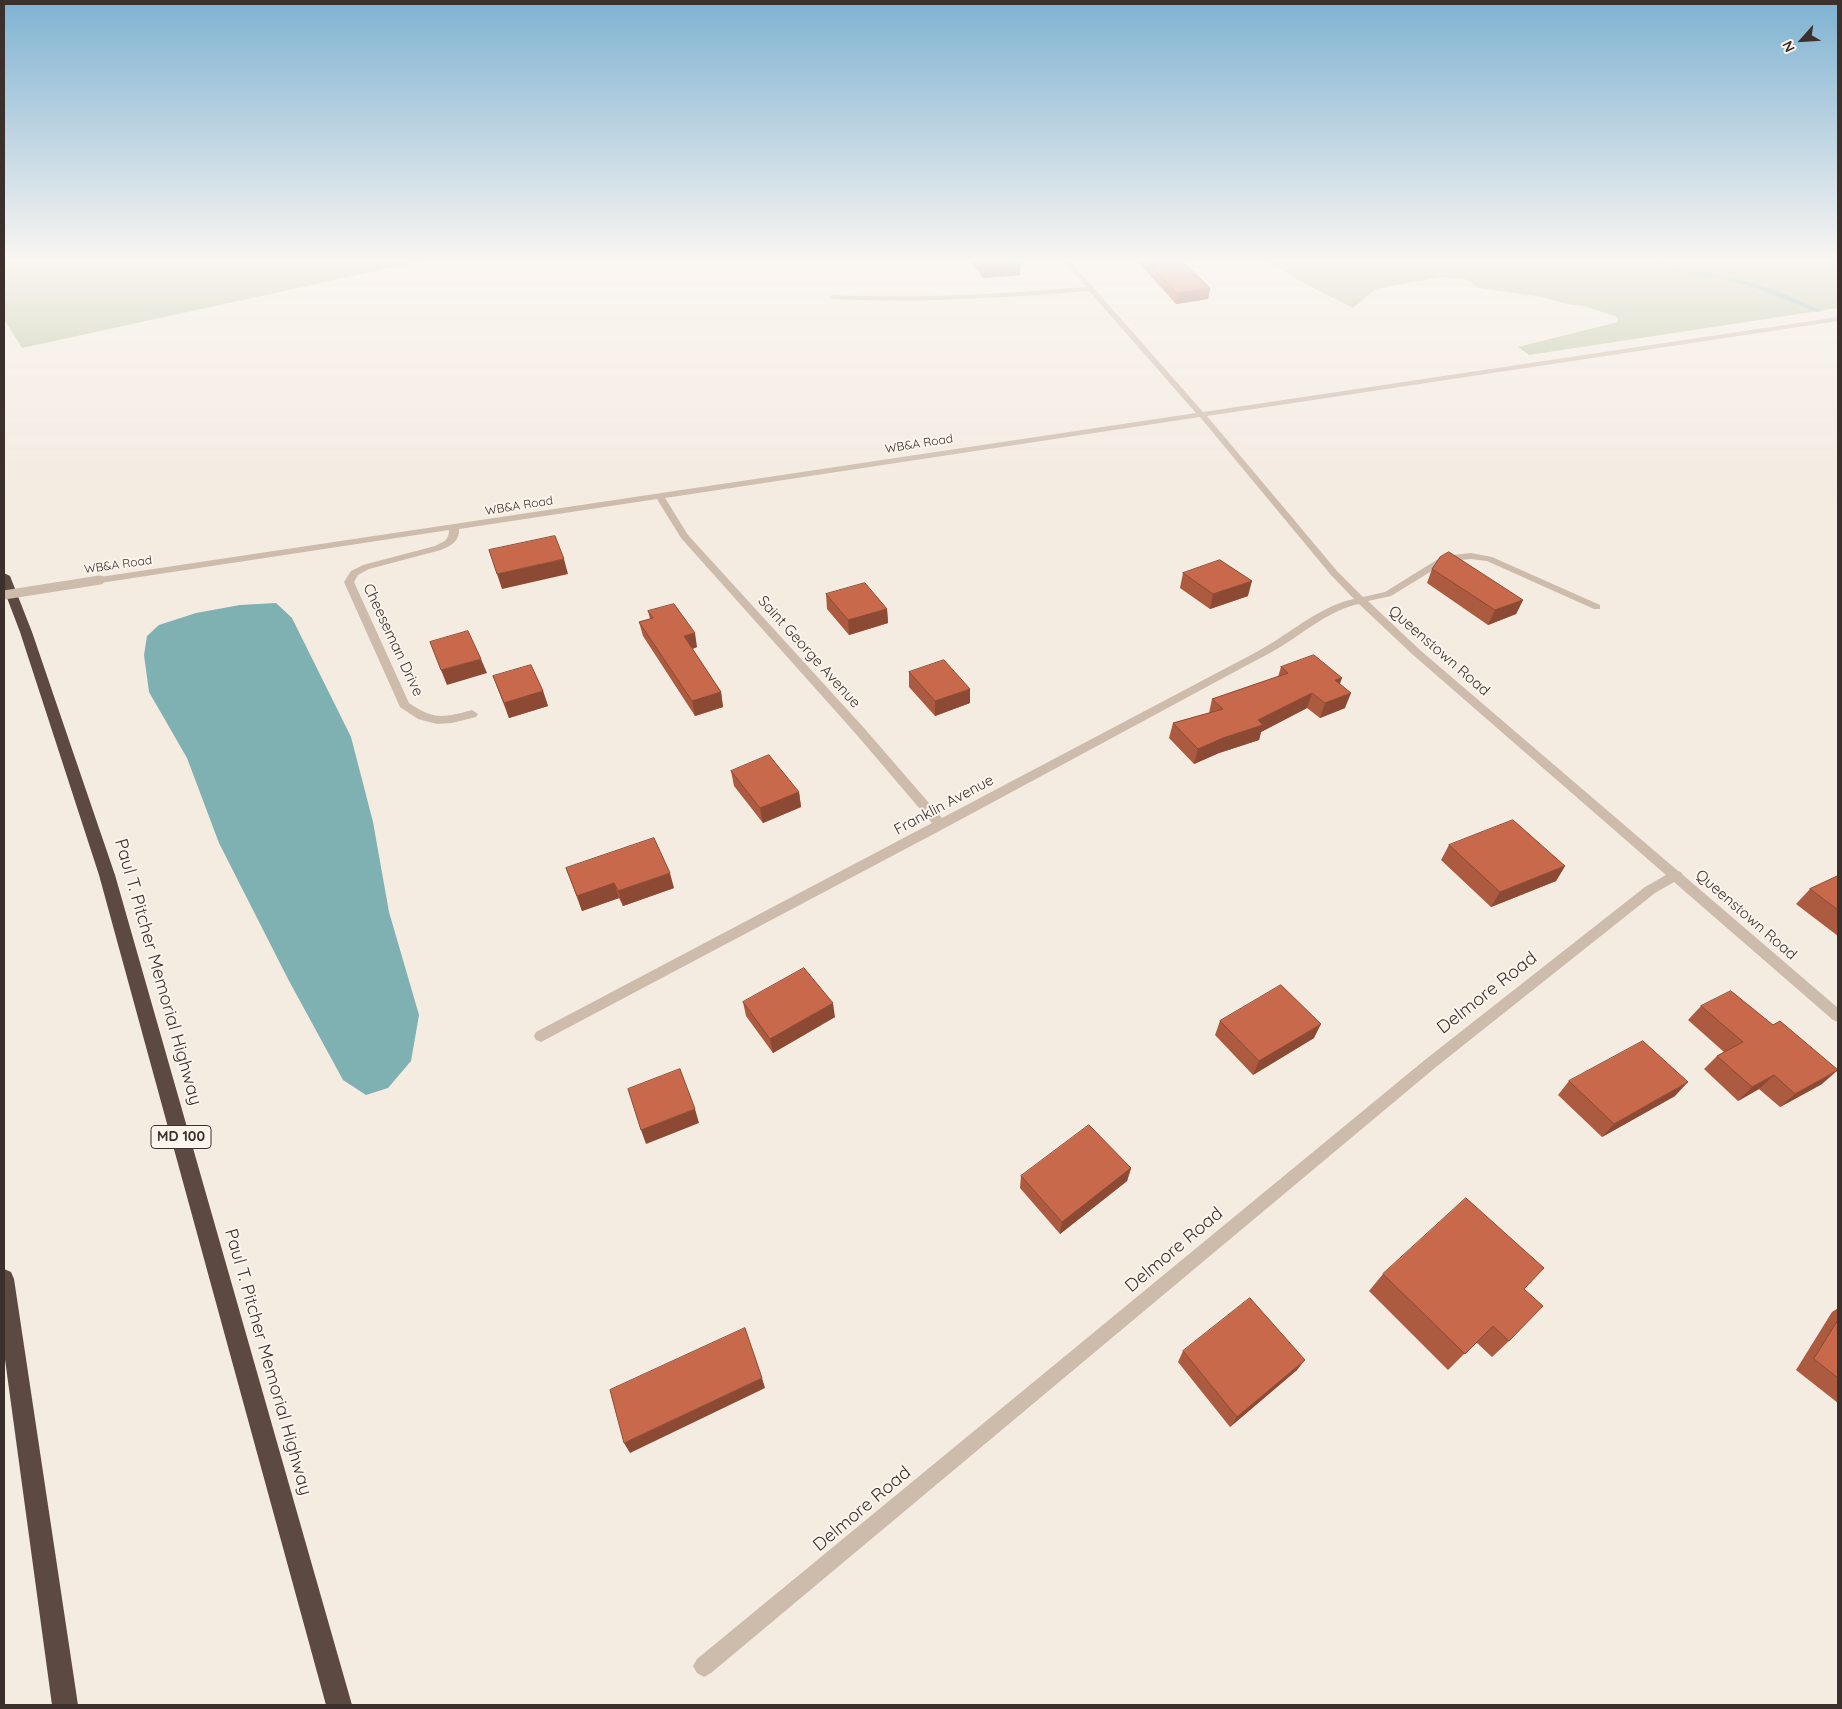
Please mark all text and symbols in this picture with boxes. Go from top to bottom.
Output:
north arrow [1777,15,1827,65]
text: N [1778,38,1799,55]
street label: WB&A Road [884,432,954,456]
street label: WB&A Road [484,494,554,518]
street label: WB&A Road [83,553,153,577]
street label: Cheeseman Drive [359,581,427,699]
street label: Saint George Avenue [754,592,864,712]
street label: Queenstown Road [1385,602,1493,700]
street label: Franklin Avenue [891,771,997,839]
street label: Paul T. Pitcher Memorial Highway [110,836,206,1108]
street label: Queenstown Road [1692,866,1800,964]
street label: Delmore Road [1433,947,1541,1039]
road number: MD 100 [151,1126,211,1148]
street label: Delmore Road [1121,1203,1227,1297]
street label: Paul T. Pitcher Memorial Highway [220,1226,316,1498]
street label: Delmore Road [809,1462,915,1556]

